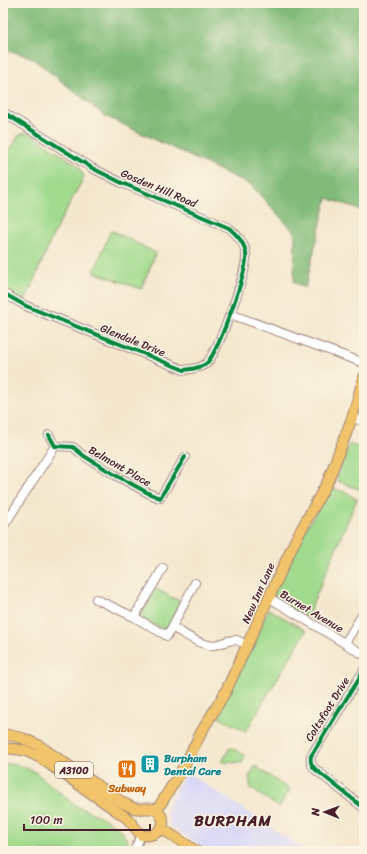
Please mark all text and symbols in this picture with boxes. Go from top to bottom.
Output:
street label: Gosden Hill Road [118,164,201,214]
street label: Glendale Drive [97,319,169,362]
street label: Belmont Place [85,441,155,492]
street label: New Inn Lane [237,559,281,627]
street label: Burnet Avenue [276,585,348,638]
street label: Coltsfoot Drive [300,673,355,745]
place label: Burpham Dental Care [164,749,221,781]
building icon: Burpham Dental Care [139,753,161,775]
restaurant icon: Subway [116,758,138,780]
road number: A3100 [55,762,93,778]
place label: Subway [107,779,146,798]
north arrow [305,792,345,832]
scale bar [24,806,150,832]
text: N [306,807,325,817]
district label: BURPHAM [194,808,272,834]
text: 100 m [30,809,63,831]

